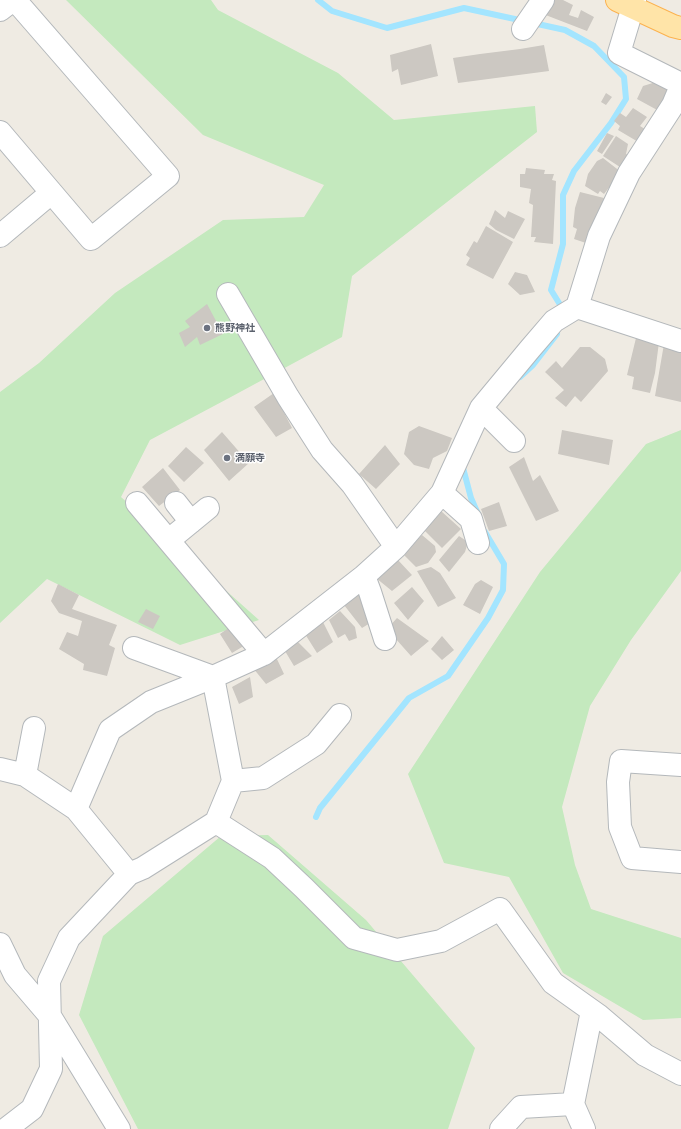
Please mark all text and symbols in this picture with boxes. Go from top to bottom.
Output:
place label: 熊野神社 [215,322,255,334]
marker: 熊野神社 [202,323,212,333]
place label: 満願寺 [235,452,265,464]
marker: 満願寺 [222,453,232,463]

